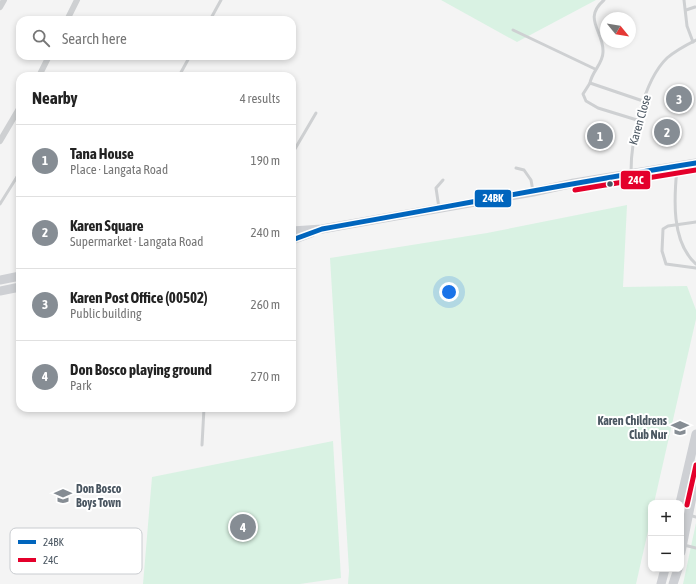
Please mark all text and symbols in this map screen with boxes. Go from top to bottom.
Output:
north arrow [600,12,636,48]
search box [16,16,296,60]
icon: search [30,27,52,49]
text: Search here [62,30,127,47]
pin: 3 [666,84,692,114]
text: Nearby [32,88,78,108]
text: 4 results [240,91,280,106]
street label: Karen Close [626,93,654,147]
pin: 2 [654,117,680,147]
pin: 1 [587,121,613,151]
text: Tana House [70,145,134,162]
text: 1 [42,153,48,168]
text: 190 m [251,153,280,168]
text: Place · Langata Road [70,162,168,177]
line badge: 24C [620,170,651,190]
text: 24C [628,174,644,186]
unlabelled marker [605,179,615,189]
line badge: 24BK [474,189,512,208]
text: 24BK [483,192,504,204]
text: Karen Square [70,217,143,234]
text: 2 [42,225,48,240]
text: 240 m [251,225,280,240]
text: Supermarket · Langata Road [70,234,203,249]
your location [439,282,459,302]
text: Karen Post Office (00502) [70,289,208,306]
text: 3 [42,297,48,312]
text: 260 m [251,297,280,312]
text: Public building [70,306,142,321]
text: Don Bosco playing ground [70,361,212,378]
text: 4 [42,369,48,384]
text: 270 m [251,369,280,384]
text: Park [70,378,92,393]
place label: Karen Childrens Club Nur [598,414,668,442]
school or university icon: Karen Childrens Club Nur [670,418,690,438]
place label: Don Bosco Boys Town [76,482,122,510]
school or university icon: Don Bosco Boys Town [53,486,73,506]
map controls [648,500,684,572]
button: + [648,500,684,536]
pin: 4 [230,512,256,542]
legend [10,528,142,574]
text: 24BK [43,536,65,548]
button: − [648,536,684,572]
text: 24C [43,554,58,566]

